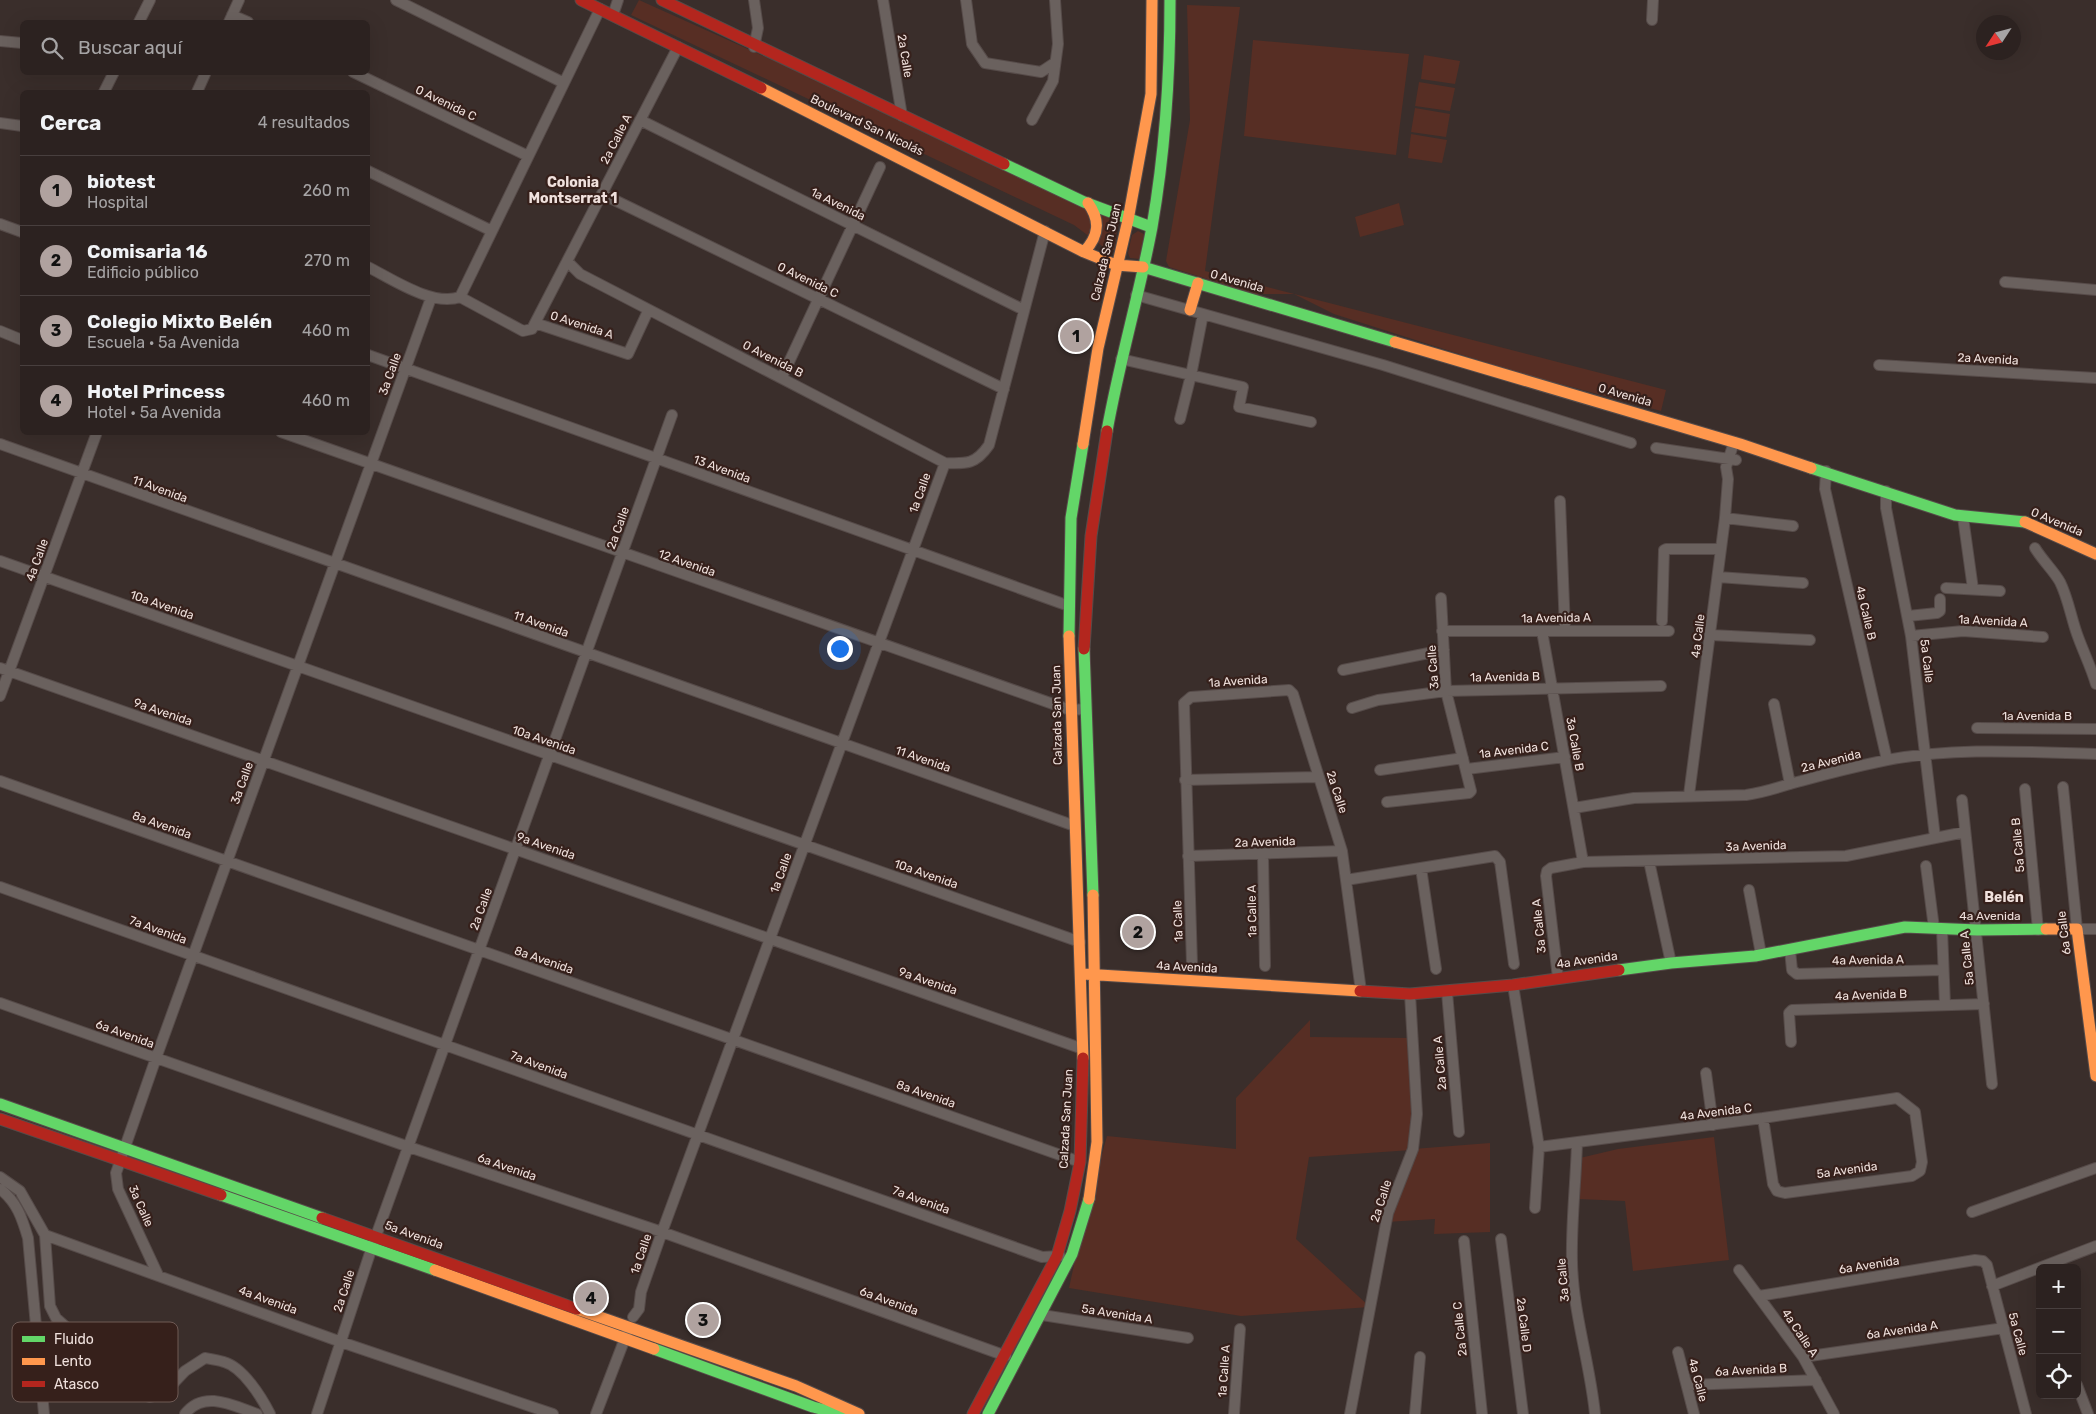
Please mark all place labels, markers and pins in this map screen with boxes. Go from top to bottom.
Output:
pin: 1 [1060,317,1092,355]
pin: 2 [1122,913,1154,951]
pin: 4 [575,1279,607,1317]
pin: 3 [687,1301,719,1339]

